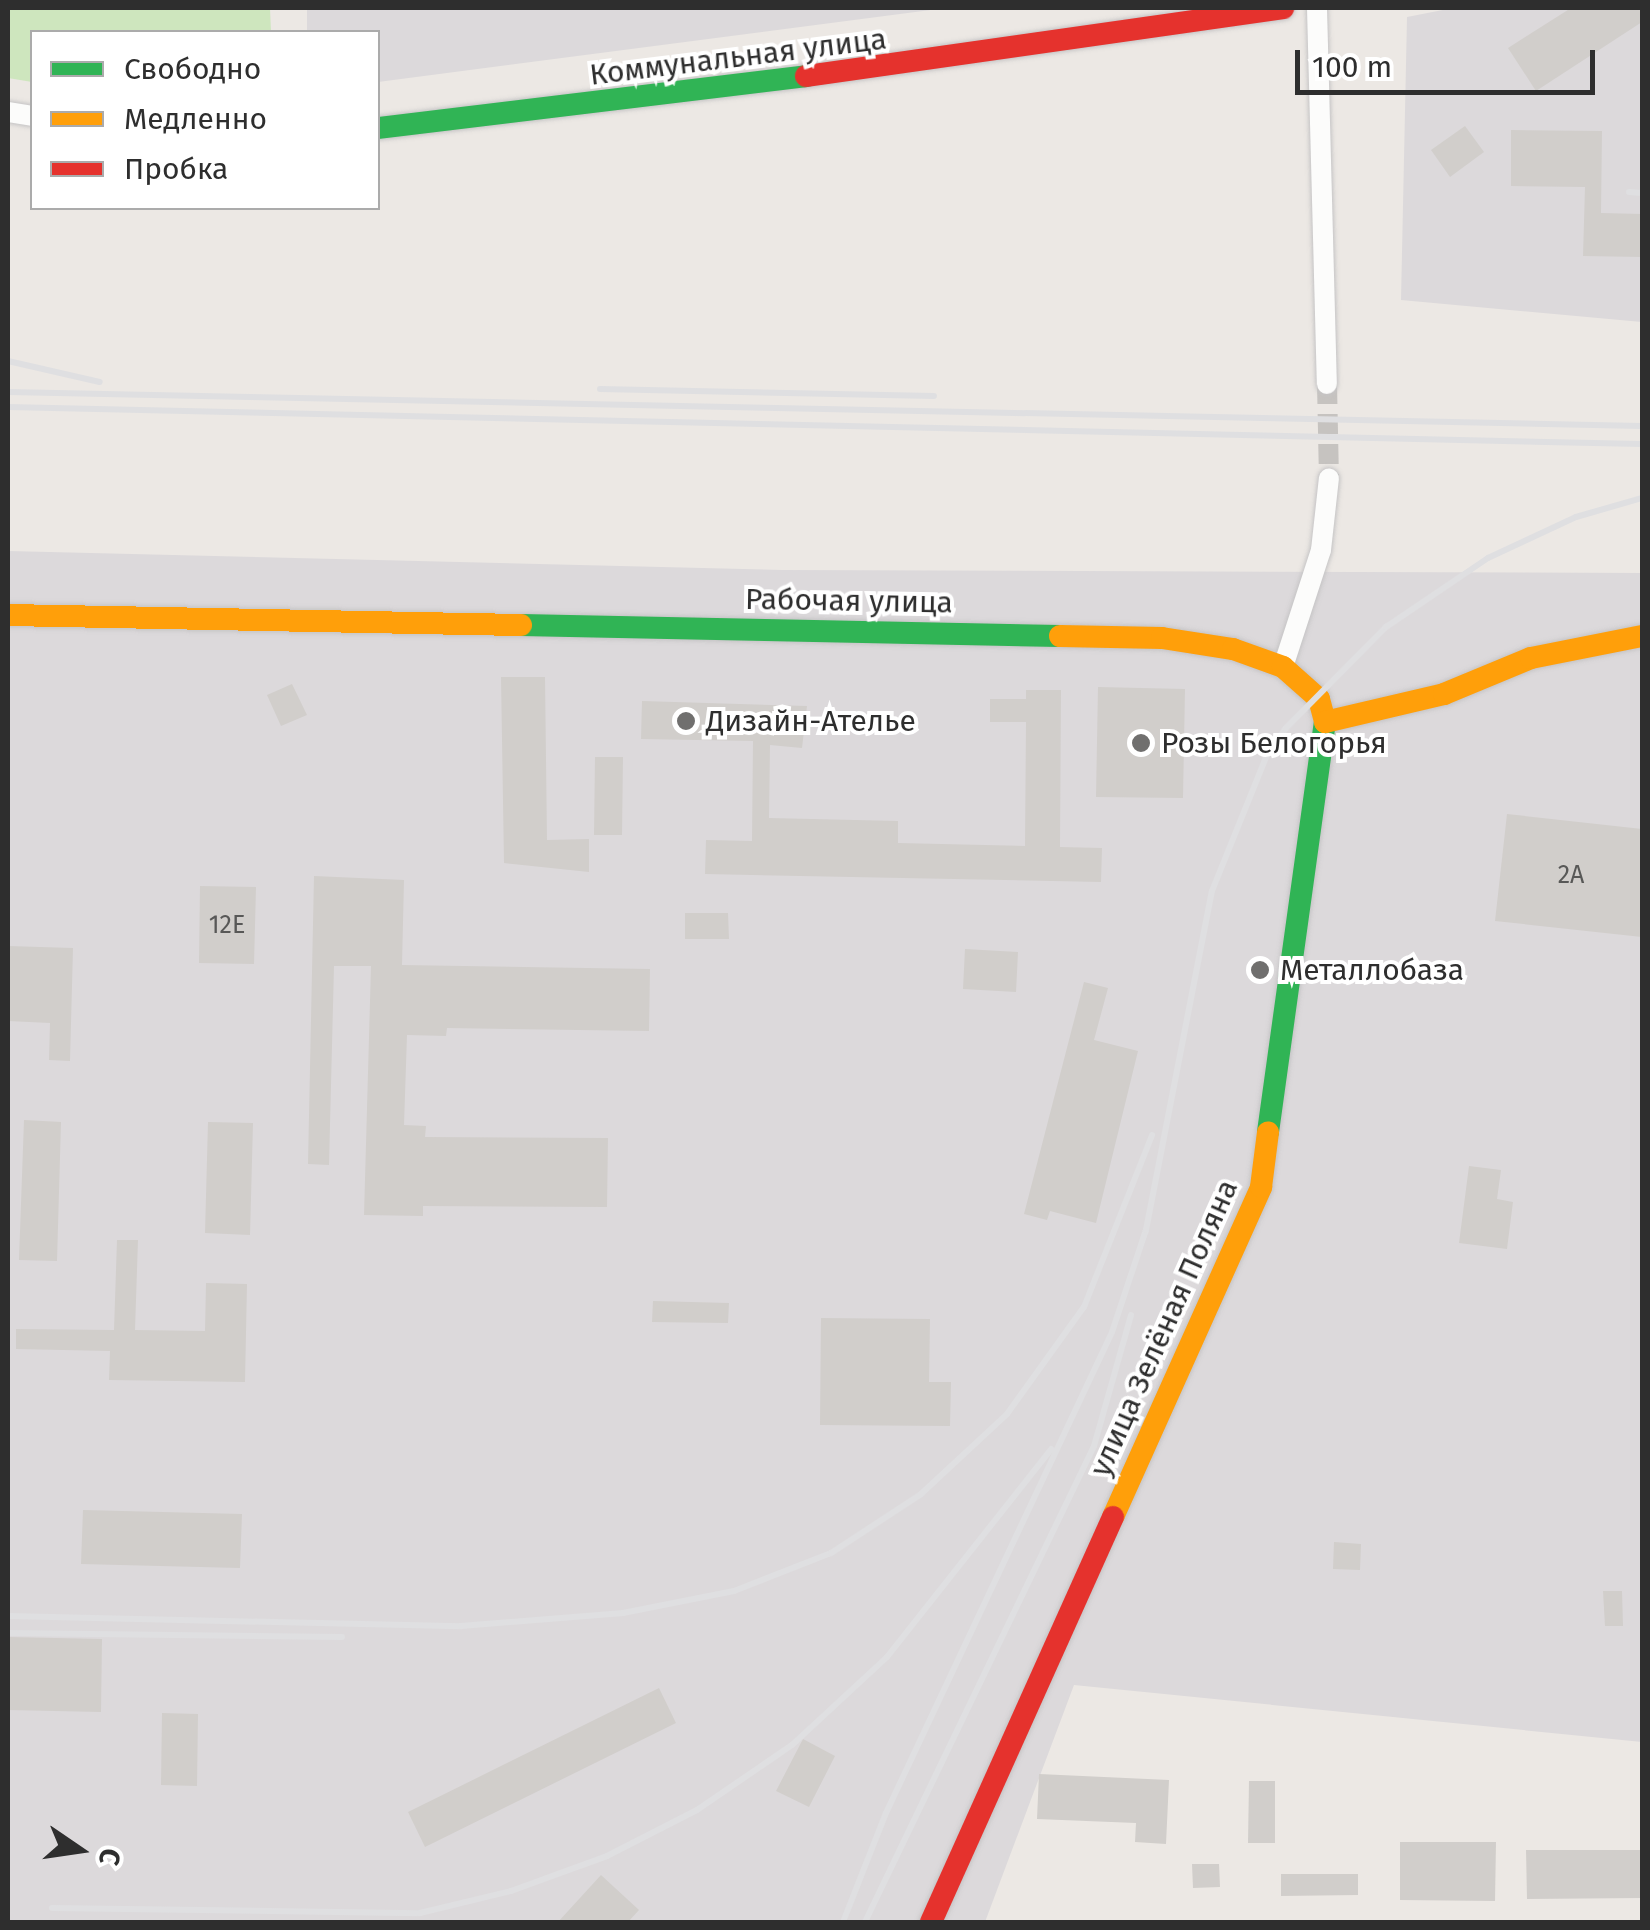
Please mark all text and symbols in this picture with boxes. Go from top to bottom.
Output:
street label: Коммунальная улица [588,21,888,93]
legend [30,30,380,210]
scale bar [1300,30,1600,92]
text: 100 m [1312,49,1392,85]
text: Свободно [124,51,261,87]
text: Медленно [124,101,267,137]
text: Пробка [124,151,228,187]
street label: Рабочая улица [745,581,953,621]
place label: Дизайн-Ателье [706,703,916,739]
marker: Дизайн-Ателье [675,710,697,732]
place label: Розы Белогорья [1161,725,1387,761]
marker: Розы Белогорья [1130,732,1152,754]
house number: 2А [1558,860,1584,890]
house number: 12Е [209,910,245,940]
place label: Металлобаза [1280,952,1464,988]
marker: Металлобаза [1249,959,1271,981]
street label: улица Зелёная Поляна [1082,1174,1246,1482]
north arrow [30,1800,130,1900]
text: С [92,1845,128,1868]

